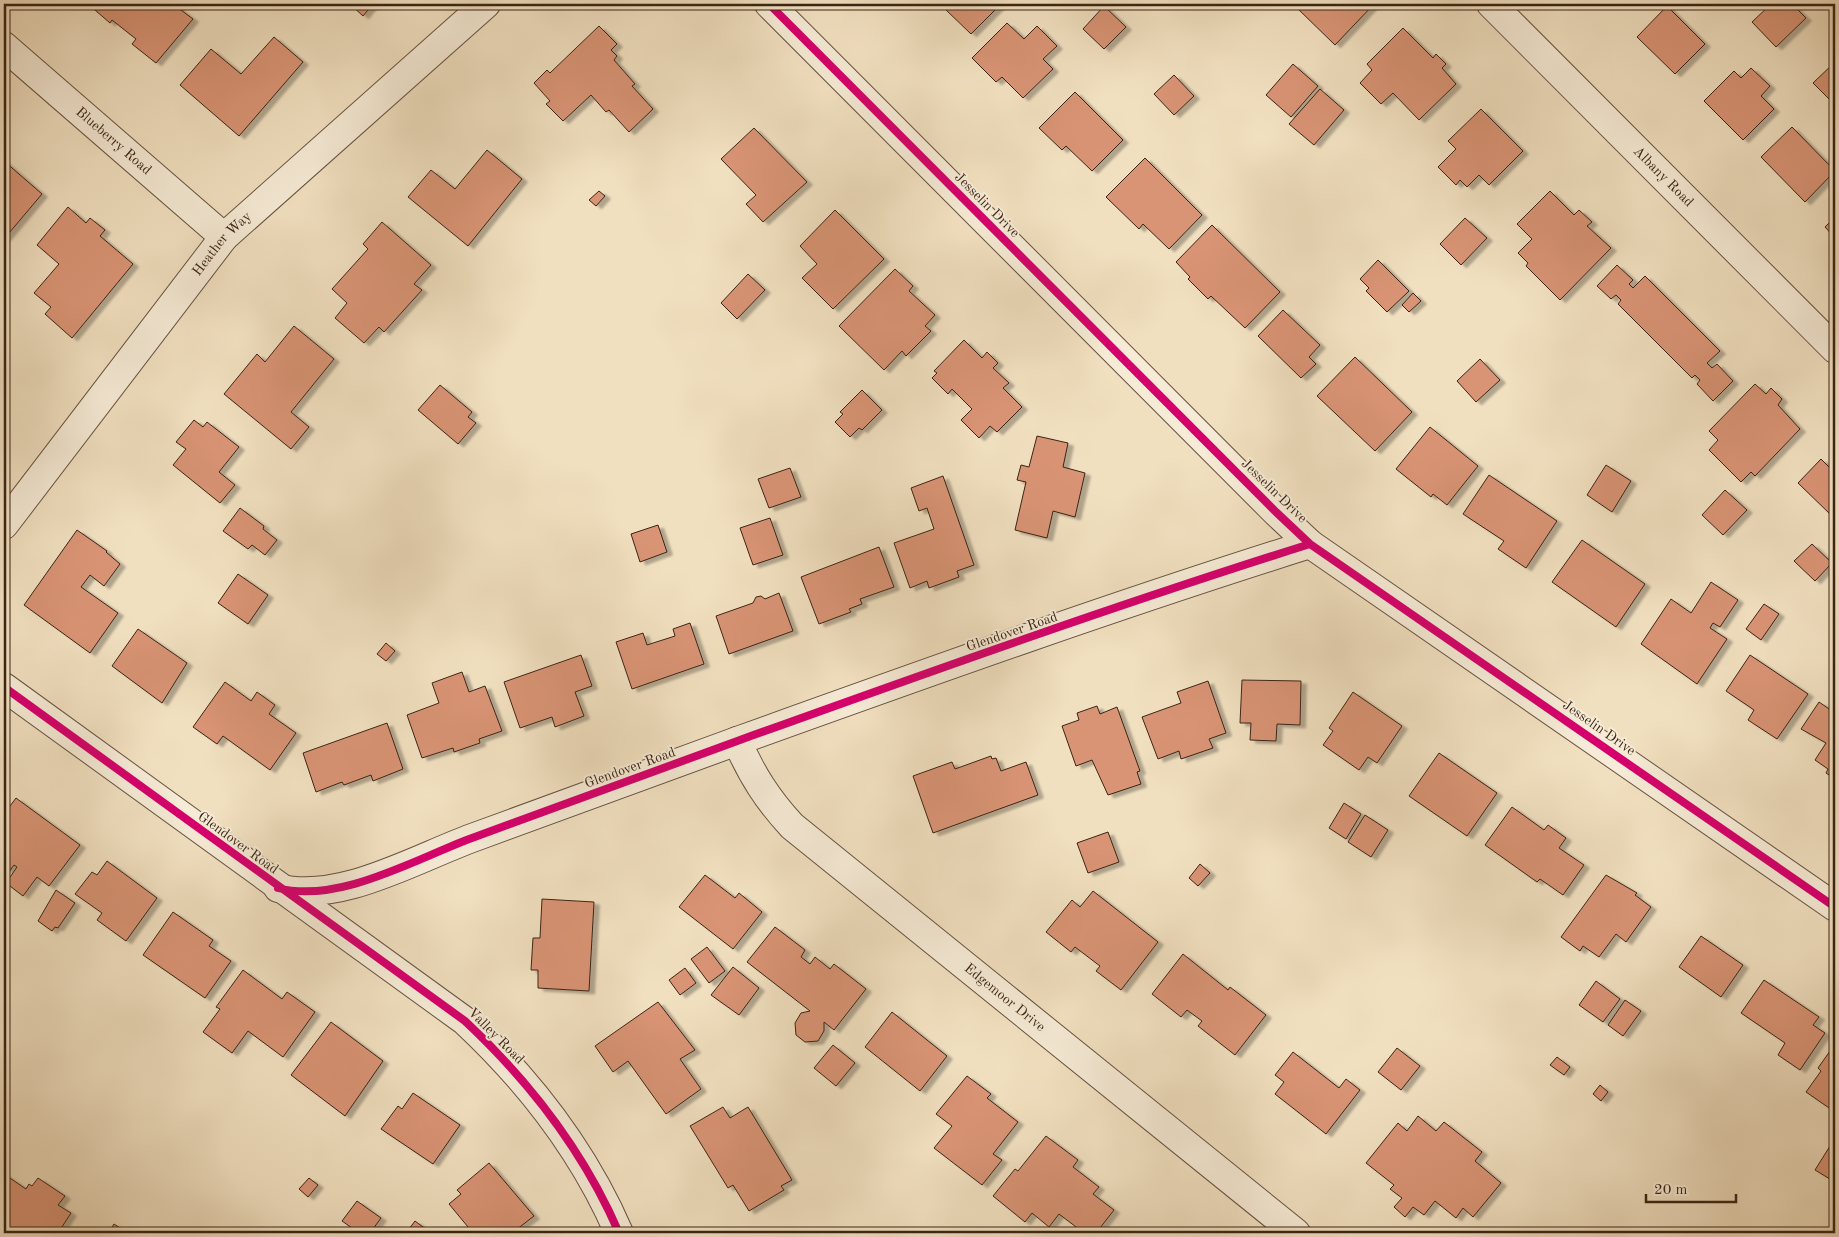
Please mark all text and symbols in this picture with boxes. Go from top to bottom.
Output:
street label: Blueberry Road [73,105,154,178]
street label: Albany Road [1631,144,1696,210]
street label: Jesselin Drive [952,170,1022,240]
street label: Heather Way [190,209,255,279]
street label: Jesselin Drive [1238,456,1310,526]
street label: Glendover Road [965,610,1059,654]
street label: Jesselin Drive [1560,698,1638,758]
street label: Glendover Road [583,745,677,791]
street label: Glendover Road [195,809,281,877]
street label: Edgemoor Drive [962,961,1048,1034]
street label: Valley Road [465,1005,527,1067]
scale bar [1646,1172,1736,1204]
text: 20 m [1654,1183,1688,1198]

